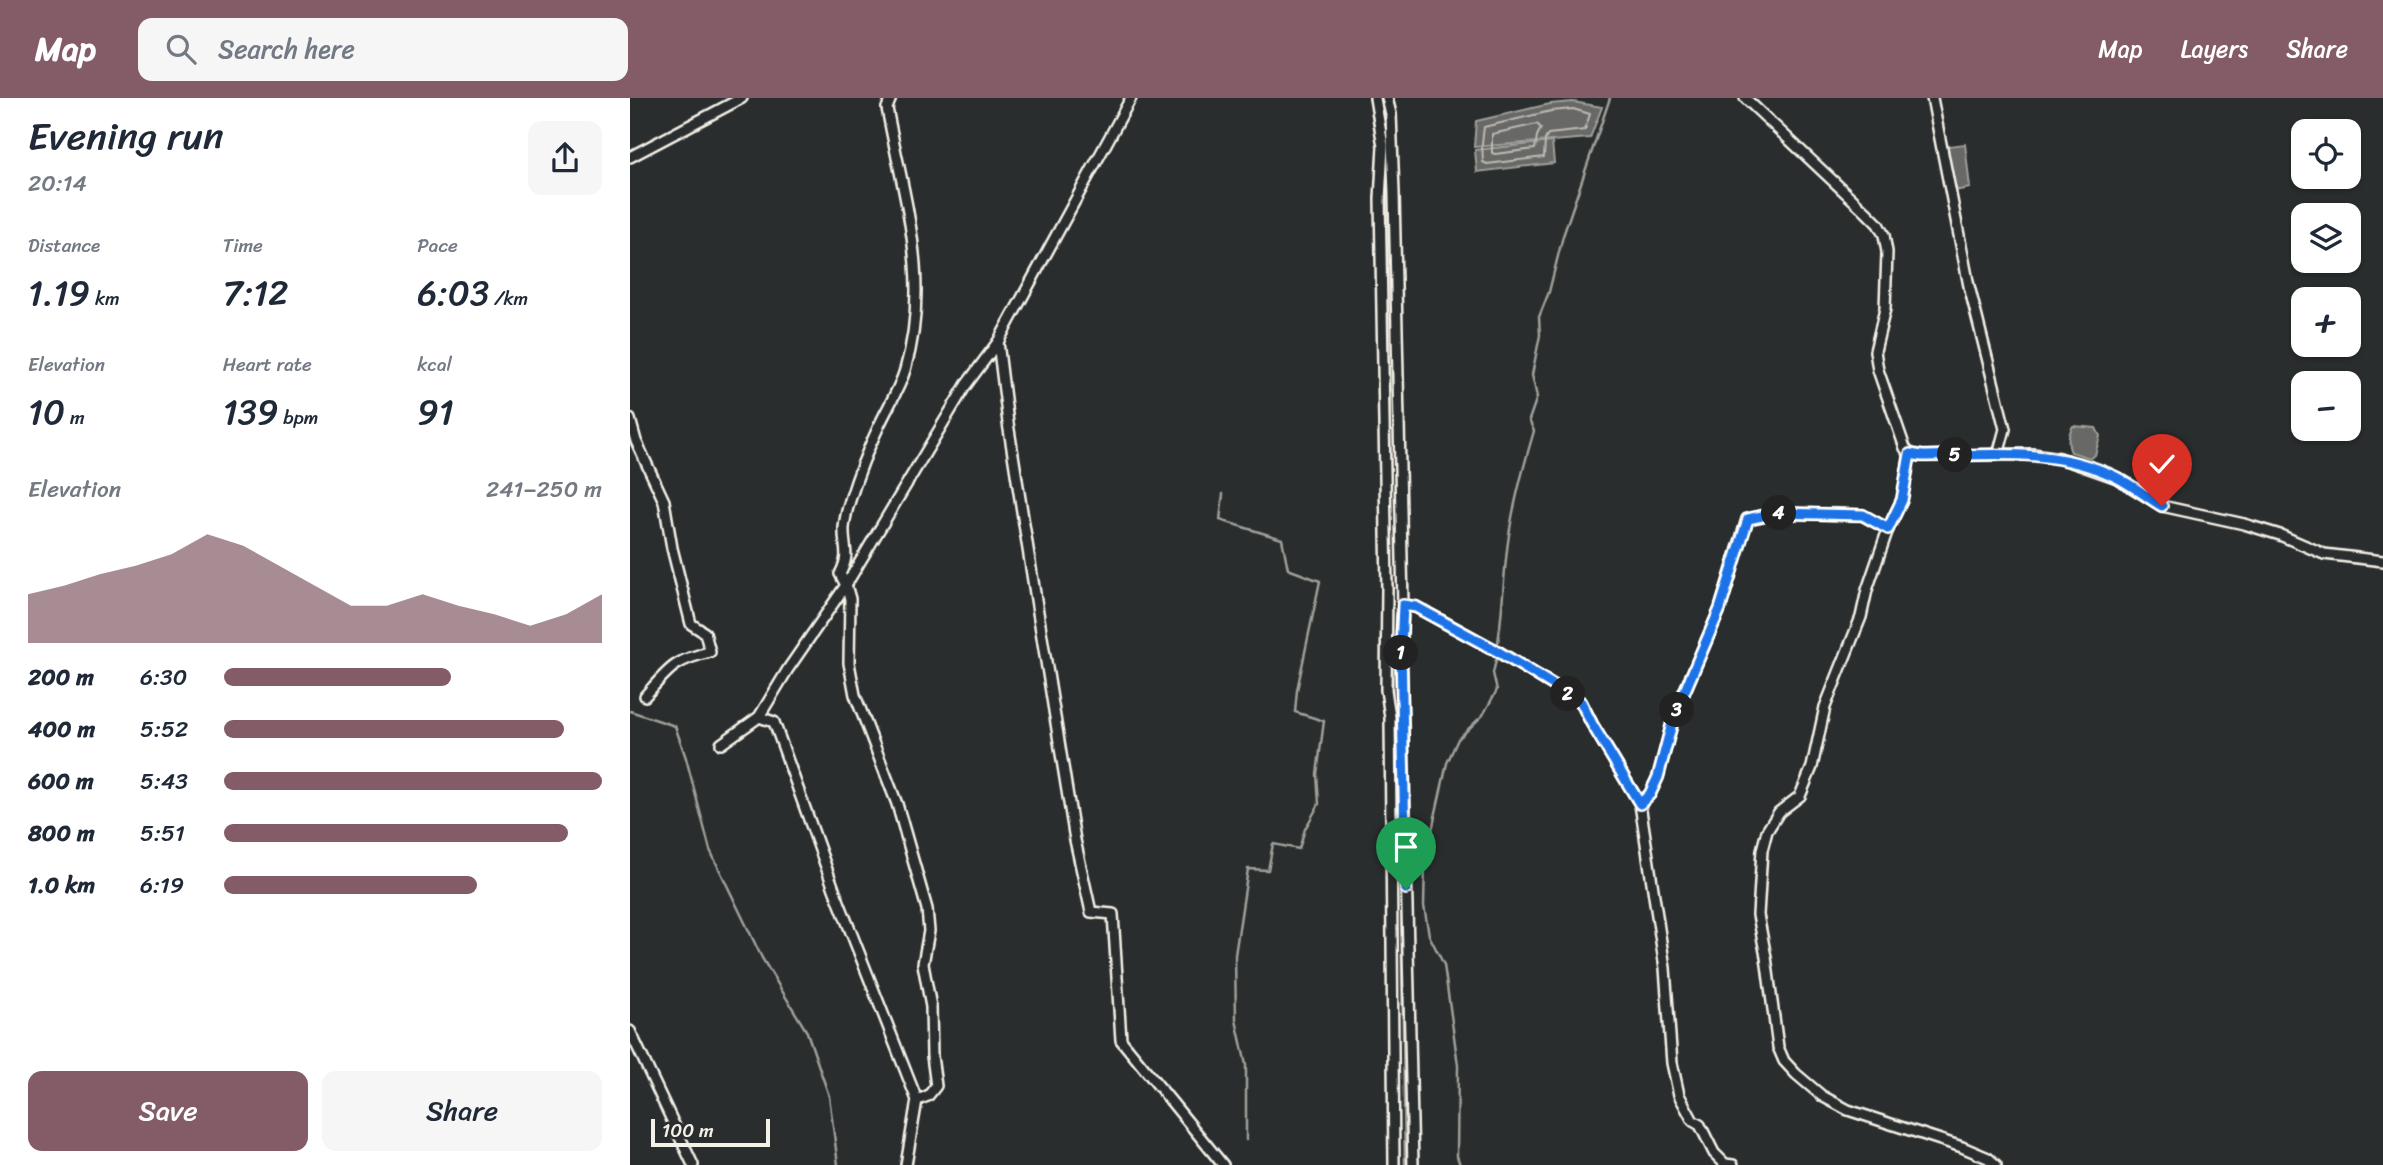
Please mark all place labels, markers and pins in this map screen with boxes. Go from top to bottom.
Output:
pin [2132,434,2192,506]
pin: 5 [1938,438,1972,472]
pin: 4 [1762,496,1796,530]
pin: 1 [1384,636,1418,670]
pin: 2 [1550,676,1586,712]
pin: 3 [1660,692,1694,728]
pin [1376,817,1436,889]

